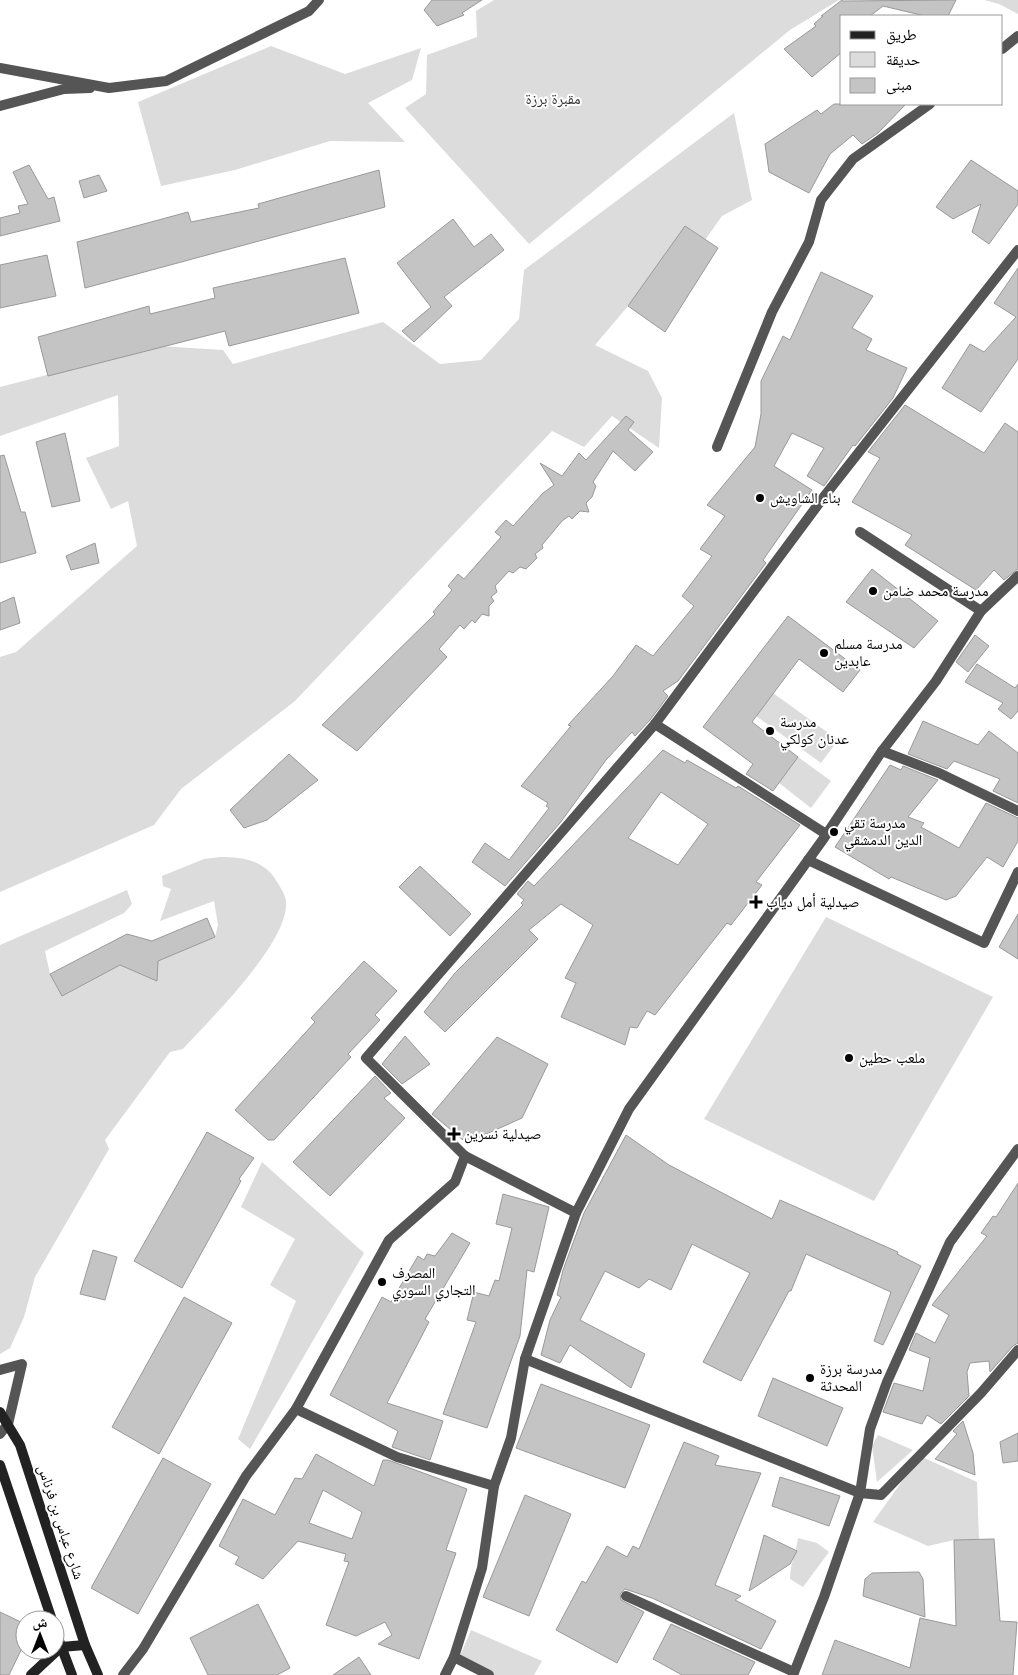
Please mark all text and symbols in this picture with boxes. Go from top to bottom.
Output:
legend [840,15,1003,105]
text: طريق [886,26,917,45]
text: حديقة [886,51,921,69]
text: مبنى [886,76,912,95]
park label: مقبرة برزة [525,90,581,108]
place label: بناء الشاويش [770,489,841,508]
marker: بناء الشاويش [754,492,766,504]
place label: مدرسة محمد ضامن [883,582,989,601]
marker: مدرسة محمد ضامن [867,585,879,597]
place label: مدرسة مسلم عابدين [834,635,903,671]
marker: مدرسة مسلم عابدين [818,647,830,659]
place label: مدرسة عدنان كولكي [780,713,849,751]
marker: مدرسة عدنان كولكي [764,725,776,737]
place label: مدرسة تقي الدين الدمشقي [844,814,922,852]
marker: مدرسة تقي الدين الدمشقي [828,826,840,838]
place label: صيدلية أمل دياب [766,893,859,912]
marker: صيدلية أمل دياب [750,896,762,908]
place label: ملعب حطين [859,1049,925,1068]
marker: ملعب حطين [843,1052,855,1064]
place label: صيدلية نسرين [464,1125,542,1144]
marker: صيدلية نسرين [448,1128,460,1140]
place label: المصرف التجاري السوري [392,1264,476,1302]
marker: المصرف التجاري السوري [376,1276,388,1288]
place label: مدرسة برزة المحدثة [820,1360,883,1395]
marker: مدرسة برزة المحدثة [804,1372,816,1384]
street label: شارع عباس بن فرناس [33,1462,88,1582]
north arrow [15,1610,65,1660]
text: ش [33,1614,48,1631]

